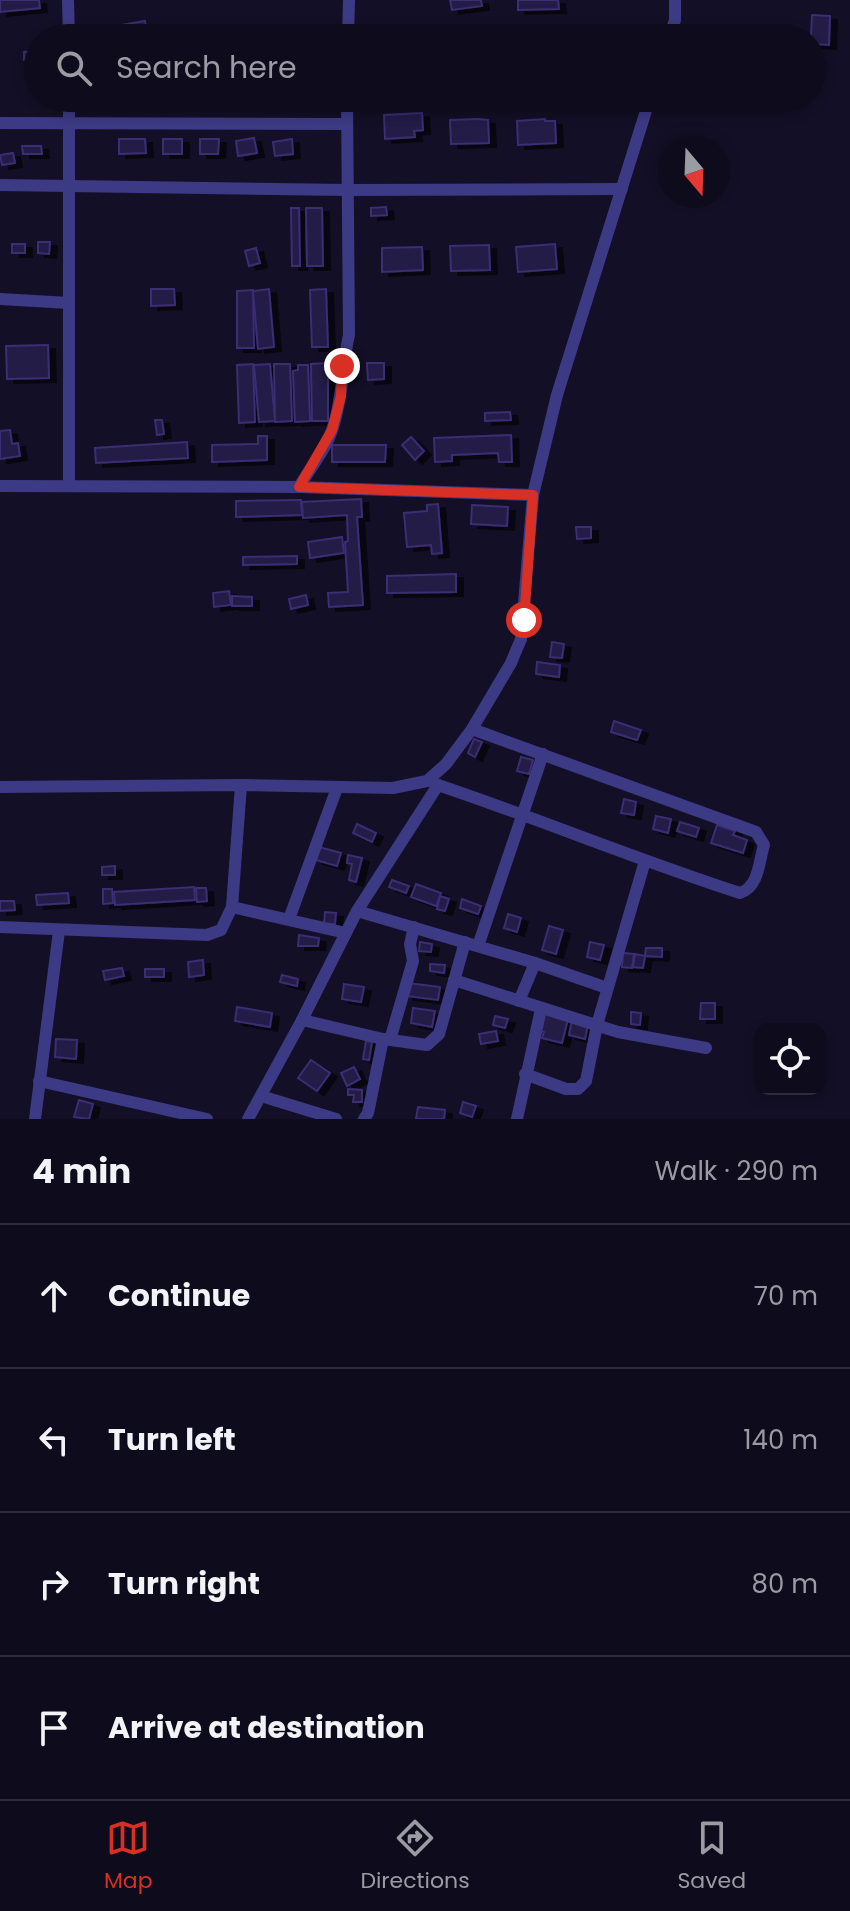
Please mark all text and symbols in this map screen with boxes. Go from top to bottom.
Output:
search box [24,24,826,112]
icon: search [52,46,96,90]
text: Search here [116,46,297,89]
north arrow [658,136,730,208]
route end [324,348,360,384]
route start [506,602,542,638]
map controls [754,1023,826,1095]
button: locate [754,1023,826,1095]
text: 4 min [32,1147,131,1195]
text: Walk · 290 m [654,1153,818,1189]
icon: ahead [32,1274,76,1318]
text: Continue [108,1274,250,1317]
text: 70 m [754,1278,818,1314]
icon: left [32,1418,76,1462]
text: Turn left [108,1418,236,1461]
text: 140 m [743,1422,818,1458]
icon: right [32,1562,76,1606]
text: Turn right [108,1562,260,1605]
text: 80 m [752,1566,818,1602]
icon: arrive [32,1706,76,1750]
text: Arrive at destination [108,1706,425,1749]
tab: Map [104,1816,153,1897]
tab: Directions [360,1816,470,1897]
tab: Saved [677,1816,746,1897]

